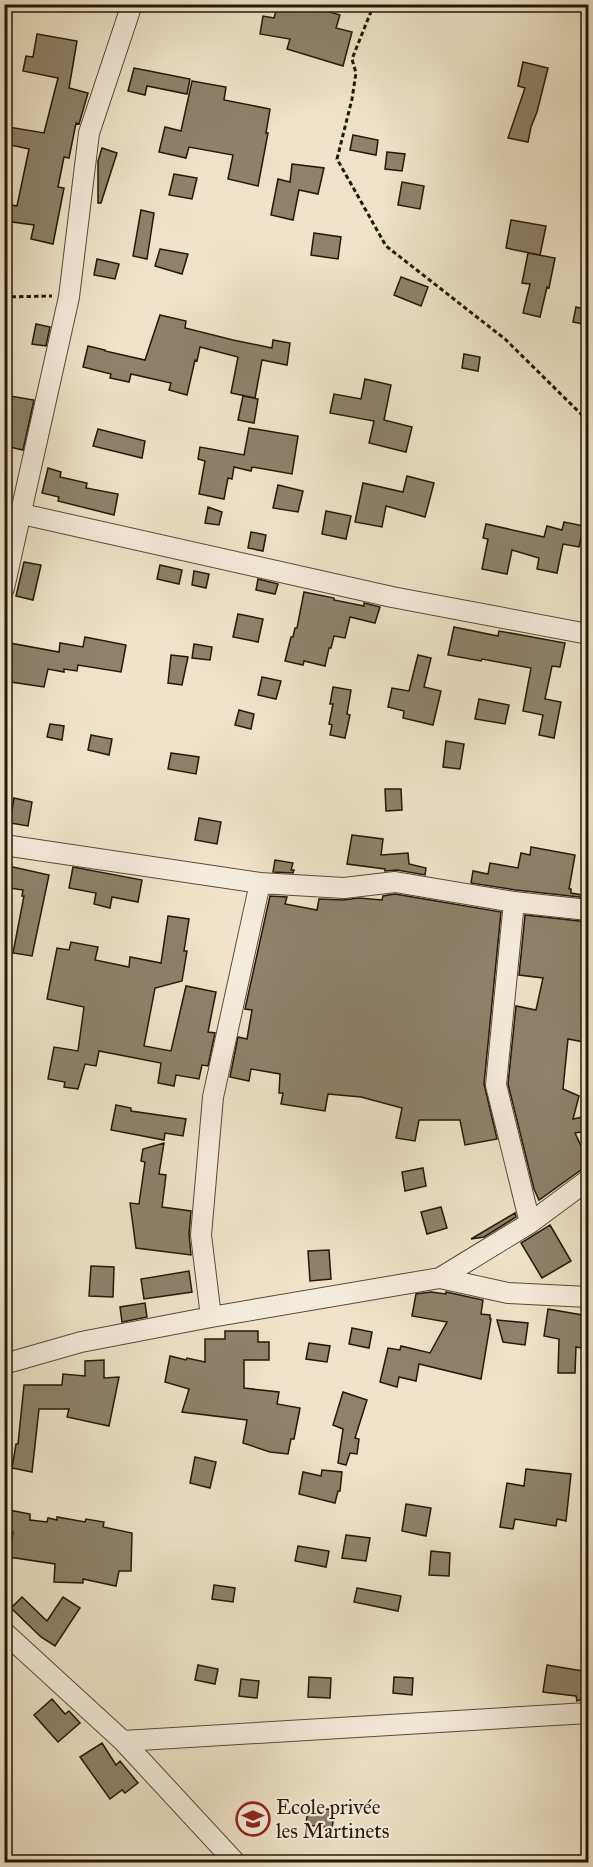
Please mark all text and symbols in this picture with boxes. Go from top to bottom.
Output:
place label: Ecole privée les Martinets [276,1794,389,1844]
school or university icon: Ecole privée les Martinets [235,1801,271,1837]

